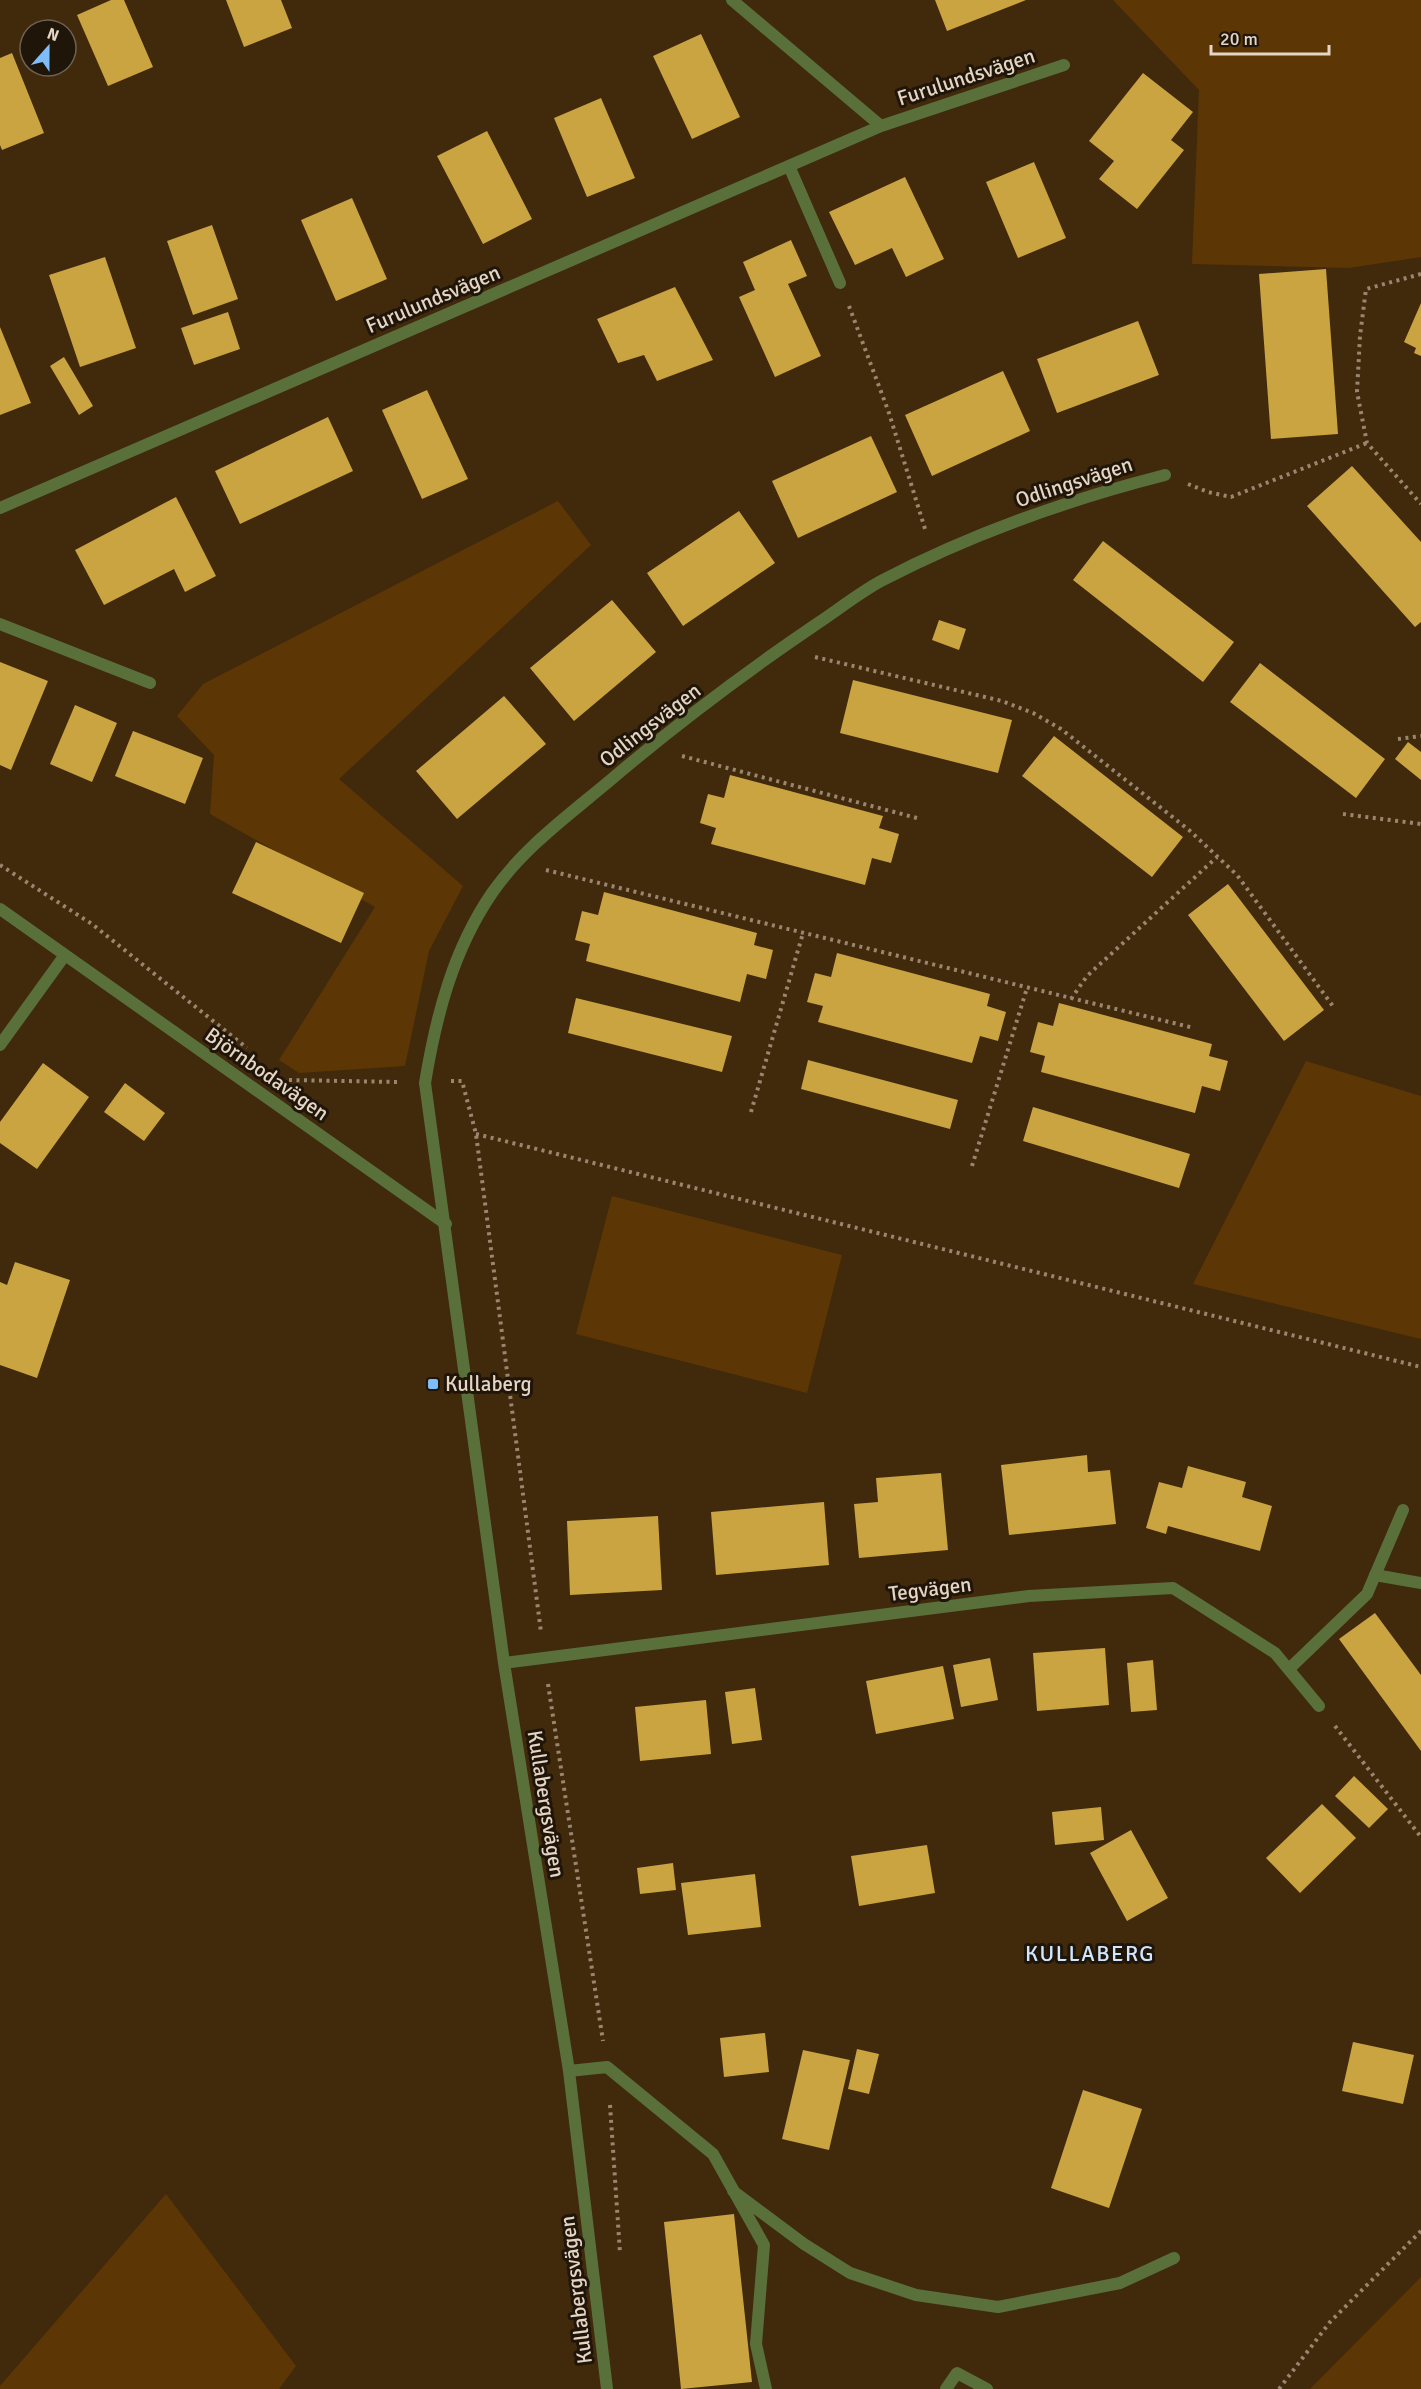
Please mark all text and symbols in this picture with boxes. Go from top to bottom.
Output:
north arrow [18,18,78,78]
scale bar [1211,18,1330,56]
text: N [44,24,62,46]
text: 20 m [1220,28,1258,50]
street label: Furulundsvägen [894,42,1038,112]
street label: Furulundsvägen [362,259,504,339]
street label: Odlingsvägen [1012,451,1136,513]
street label: Odlingsvägen [594,677,706,773]
street label: Björnbodavägen [200,1022,334,1126]
place label: Kullaberg [445,1371,532,1397]
marker: Kullaberg [426,1377,440,1391]
street label: Tegvägen [887,1571,973,1607]
street label: Kullabergsvägen [522,1728,570,1880]
district label: KULLABERG [1025,1940,1155,1967]
street label: Kullabergsvägen [554,2215,598,2365]

